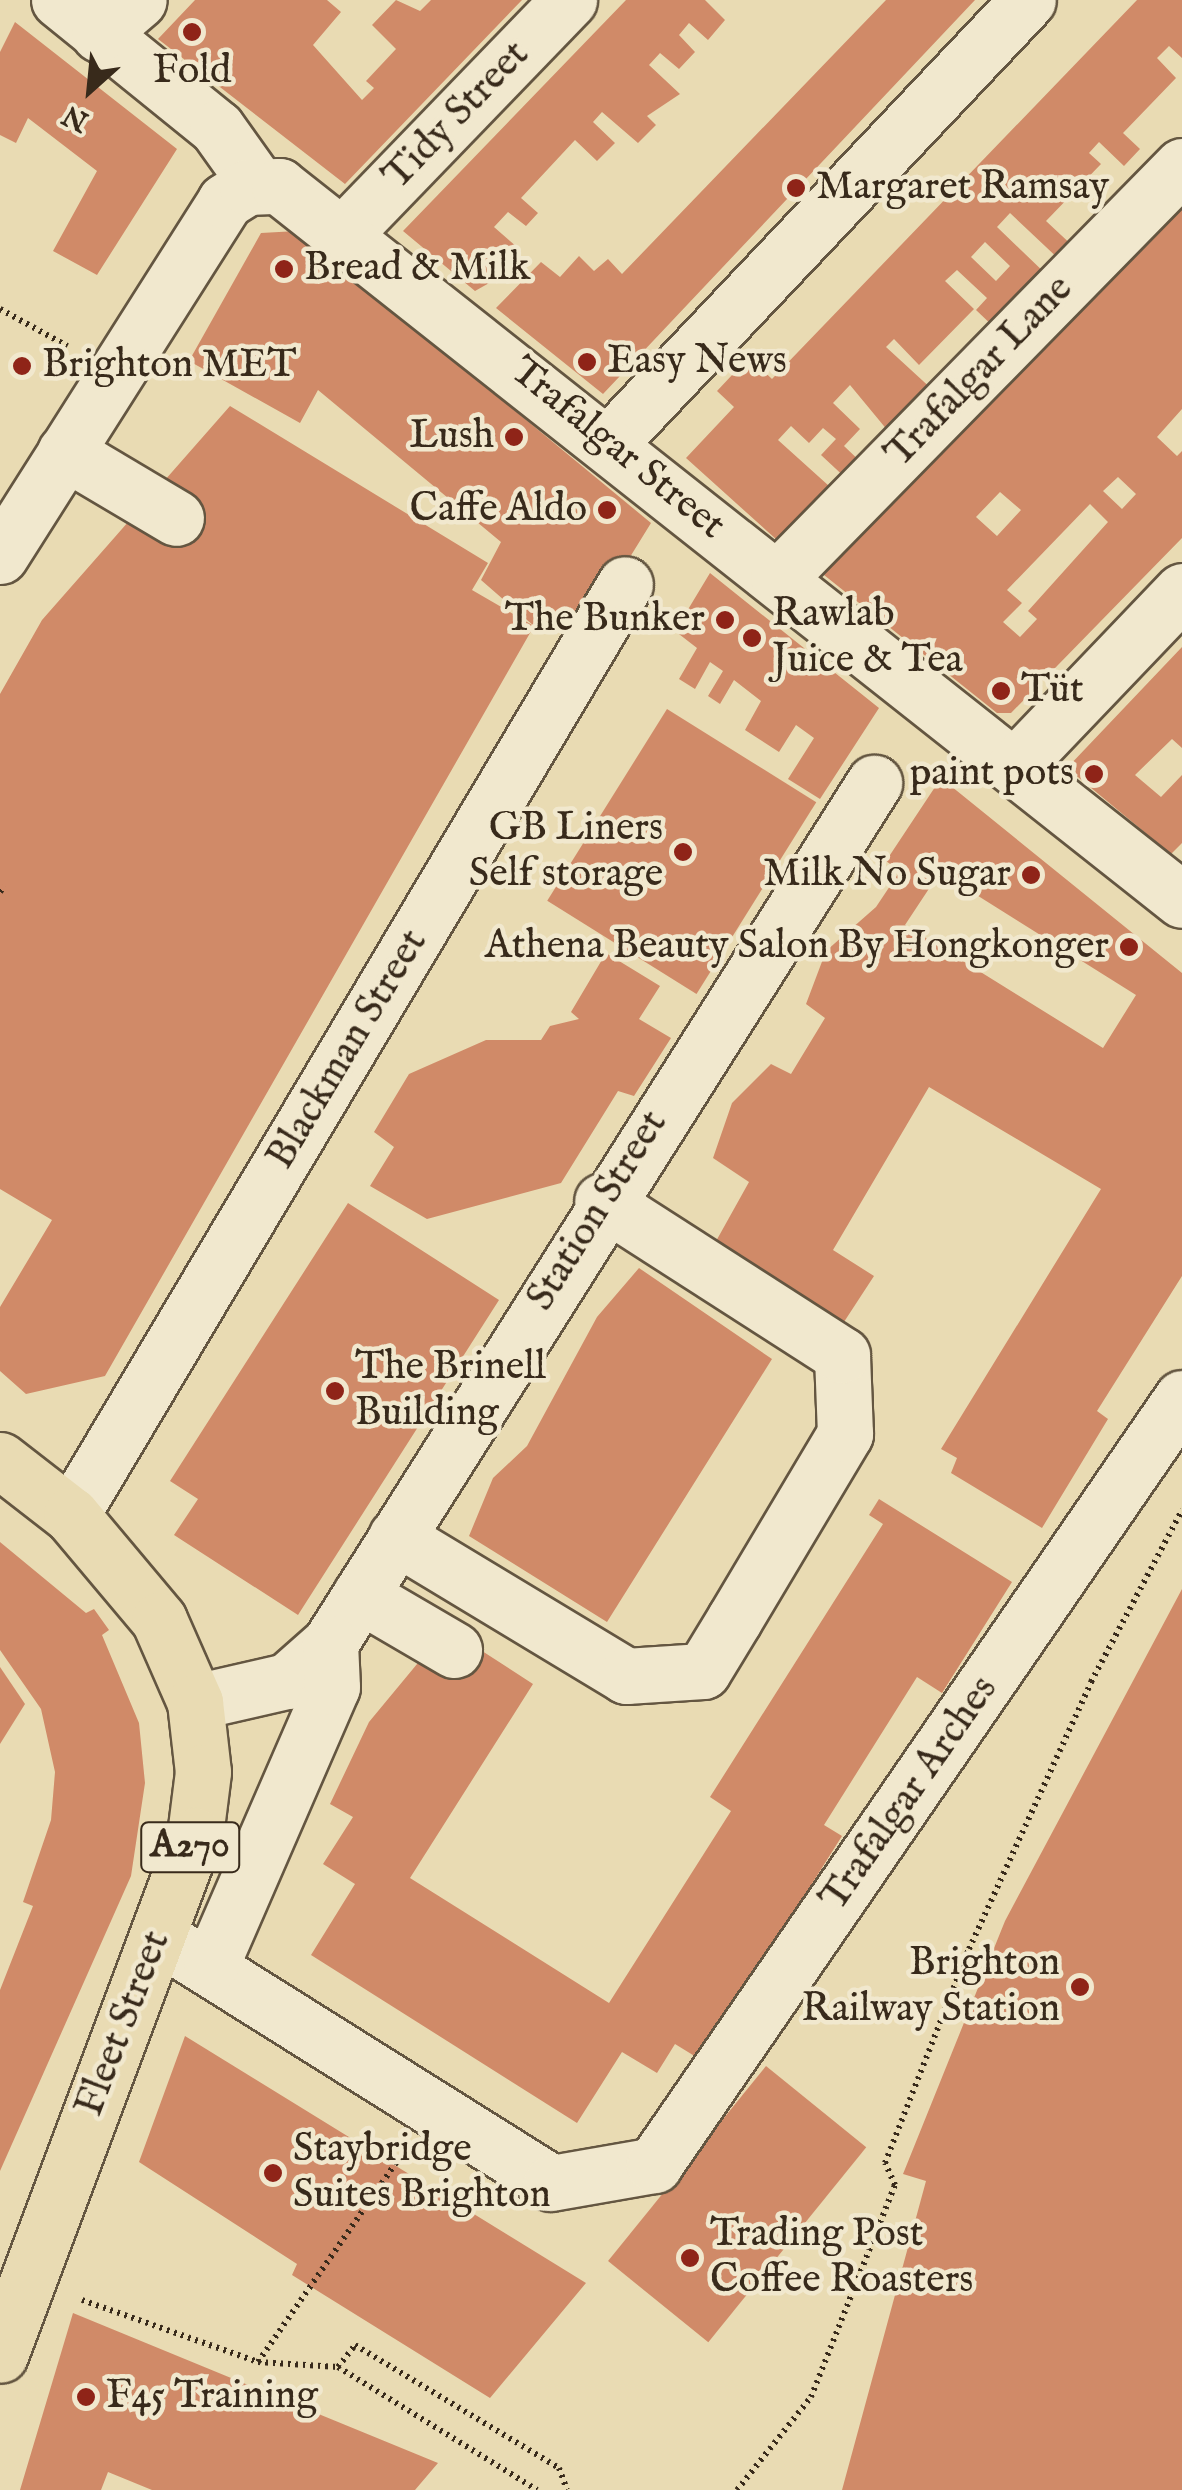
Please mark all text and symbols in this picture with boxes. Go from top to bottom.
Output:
marker: Fold [181,21,203,43]
street label: Tidy Street [374,31,540,201]
north arrow [40,40,140,140]
place label: Fold [153,48,231,96]
text: N [57,96,95,138]
place label: Margaret Ramsay [816,164,1109,212]
marker: Margaret Ramsay [785,177,807,199]
place label: Bread & Milk [304,245,530,293]
marker: Bread & Milk [273,258,295,280]
street label: Trafalgar Lane [876,266,1084,478]
place label: Easy News [607,338,787,386]
place label: Brighton MET [42,342,296,390]
street label: Trafalgar Street [500,348,734,550]
marker: Easy News [576,351,598,373]
marker: Brighton MET [11,355,33,377]
place label: Lush [409,413,494,461]
marker: Lush [503,426,525,448]
place label: Caffe Aldo [410,486,587,534]
marker: Caffe Aldo [596,499,618,521]
place label: Rawlab Juice & Tea [772,591,963,685]
place label: The Bunker [505,596,705,644]
marker: The Bunker [714,609,736,631]
marker: Rawlab Juice & Tea [741,627,763,649]
place label: Tüt [1021,667,1084,715]
marker: Tüt [990,680,1012,702]
place label: paint pots [910,750,1074,798]
marker: paint pots [1083,763,1105,785]
place label: GB Liners Self storage [469,805,663,899]
marker: GB Liners Self storage [672,841,694,863]
place label: Milk No Sugar [763,851,1011,899]
marker: Milk No Sugar [1020,864,1042,886]
street label: Blackman Street [258,922,438,1178]
place label: Athena Beauty Salon By Hongkonger [485,923,1109,971]
marker: Athena Beauty Salon By Hongkonger [1118,936,1140,958]
street label: Station Street [518,1102,678,1320]
place label: The Brinell Building [355,1344,546,1438]
marker: The Brinell Building [324,1380,346,1402]
street label: Trafalgar Arches [811,1667,1009,1921]
road number: A270 [140,1814,240,1880]
street label: Fleet Street [67,1925,181,2123]
place label: Brighton Railway Station [802,1940,1060,2034]
marker: Brighton Railway Station [1069,1976,1091,1998]
place label: Staybridge Suites Brighton [293,2126,551,2220]
marker: Staybridge Suites Brighton [262,2162,284,2184]
place label: Trading Post Coffee Roasters [710,2211,973,2305]
marker: Trading Post Coffee Roasters [679,2247,701,2269]
place label: F45 Training [106,2373,318,2421]
marker: F45 Training [75,2386,97,2408]

